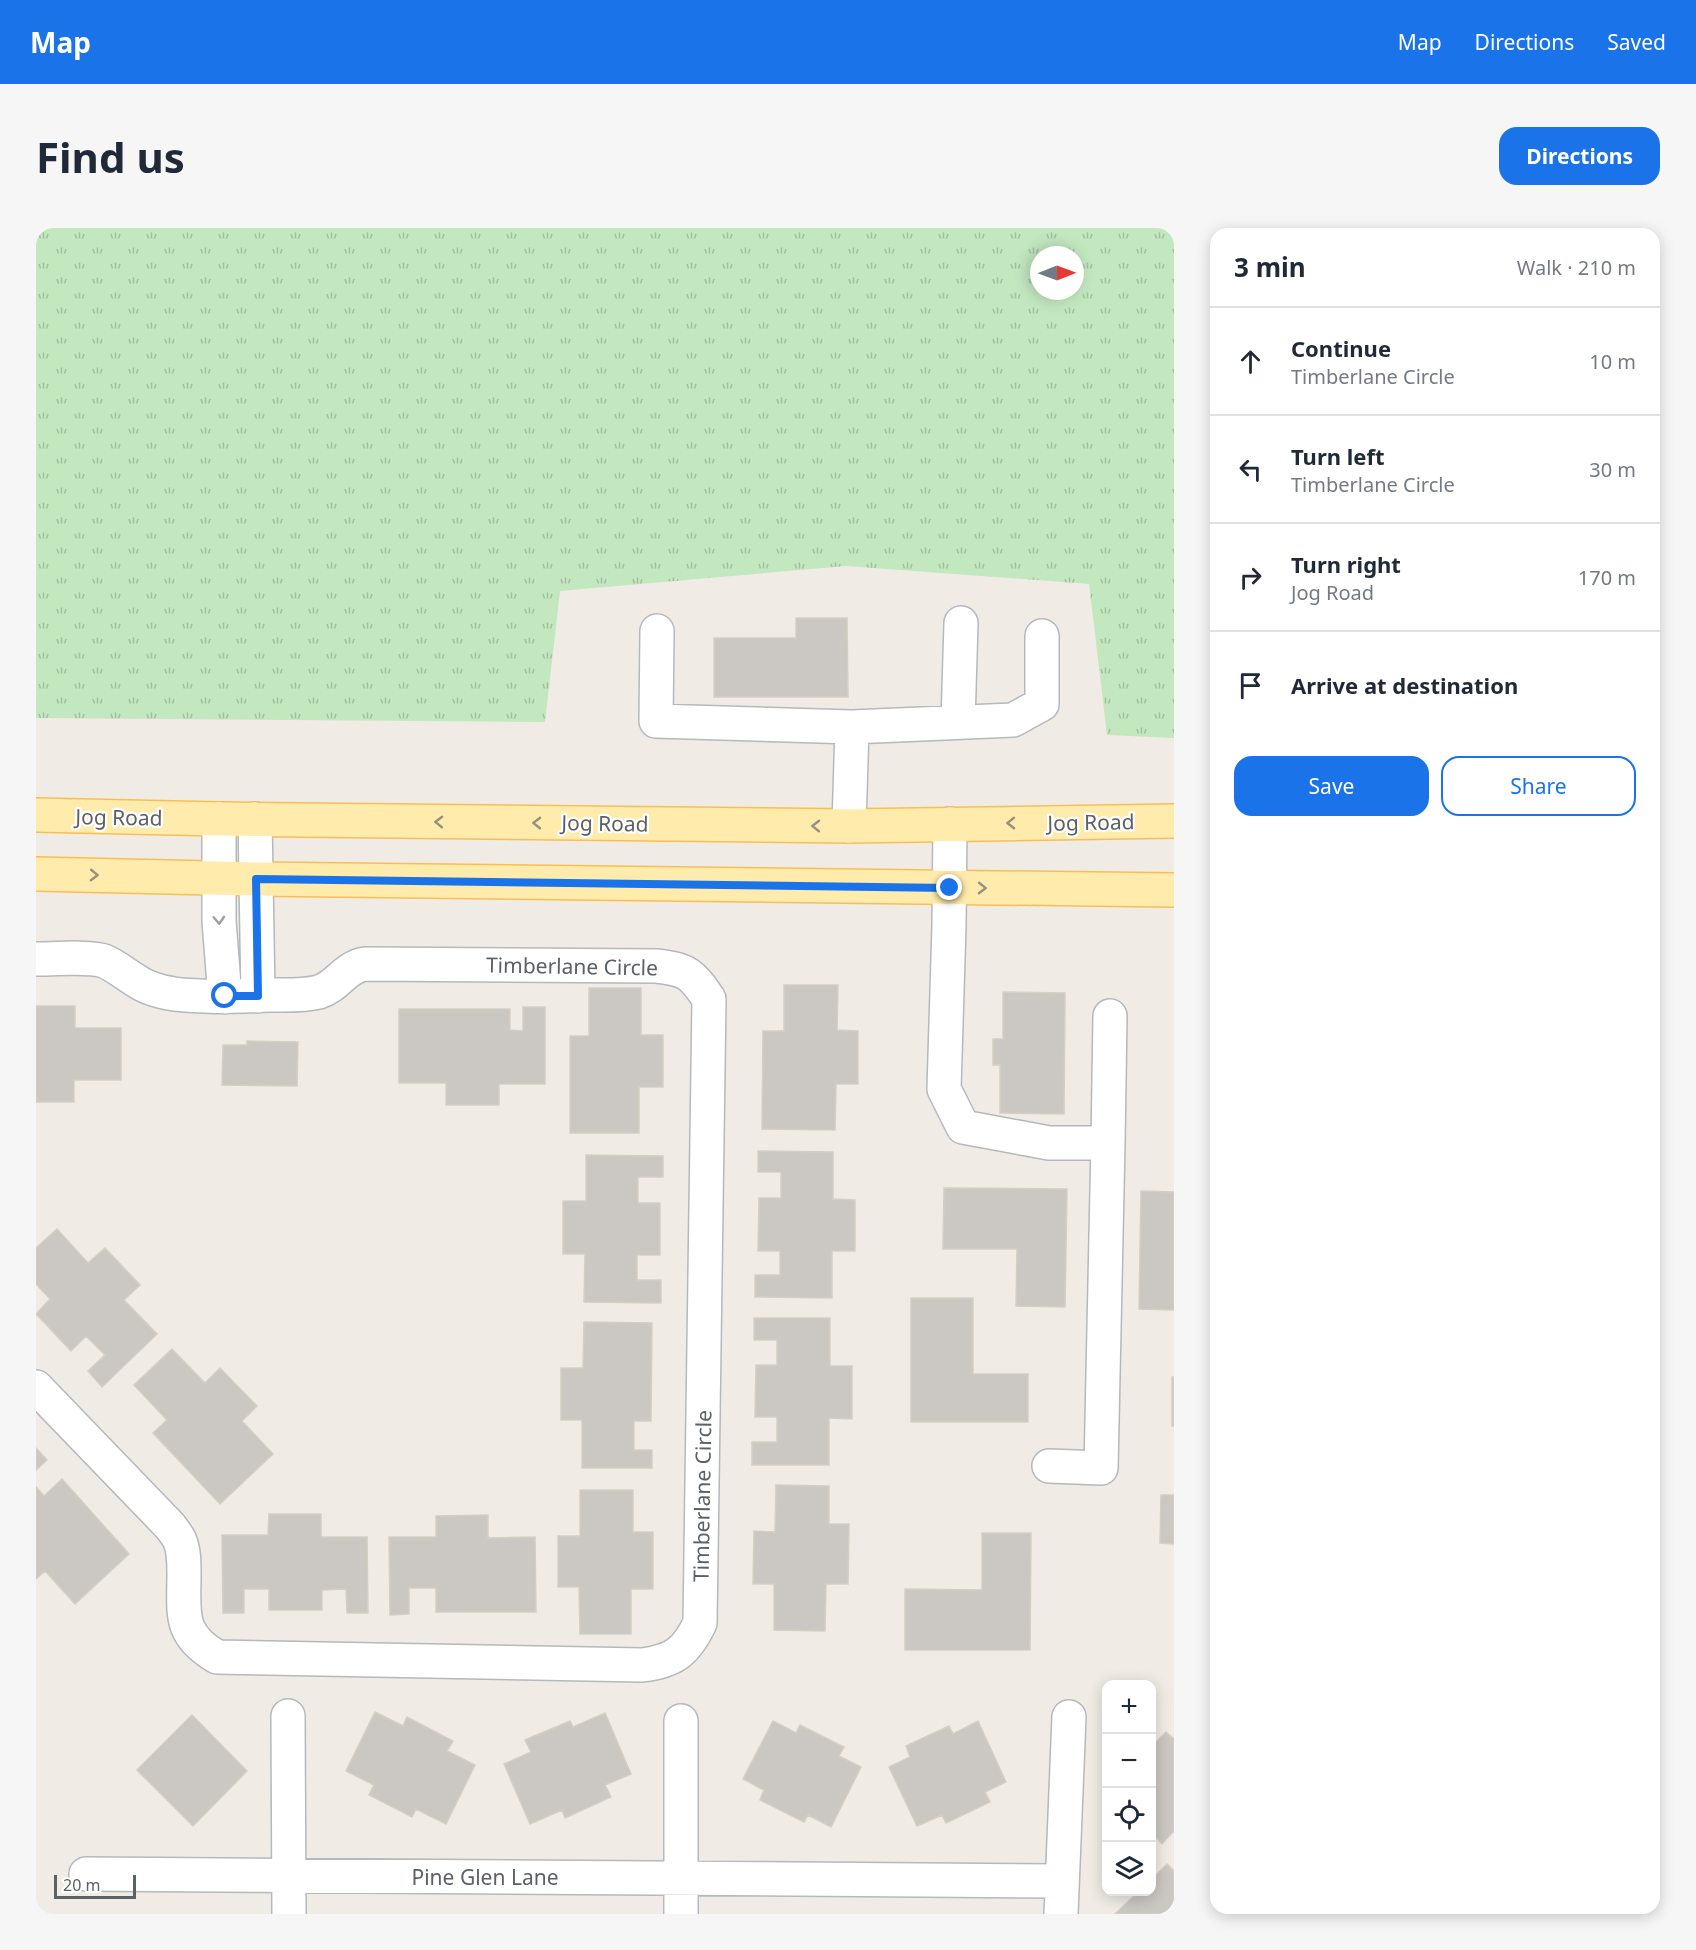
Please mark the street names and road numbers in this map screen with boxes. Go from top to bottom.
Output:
street label: Jog Road [73,802,163,832]
street label: Jog Road [1045,807,1135,837]
street label: Jog Road [559,808,649,838]
street label: Timberlane Circle [486,951,658,981]
street label: Timberlane Circle [687,1410,717,1582]
street label: Pine Glen Lane [412,1863,559,1891]

